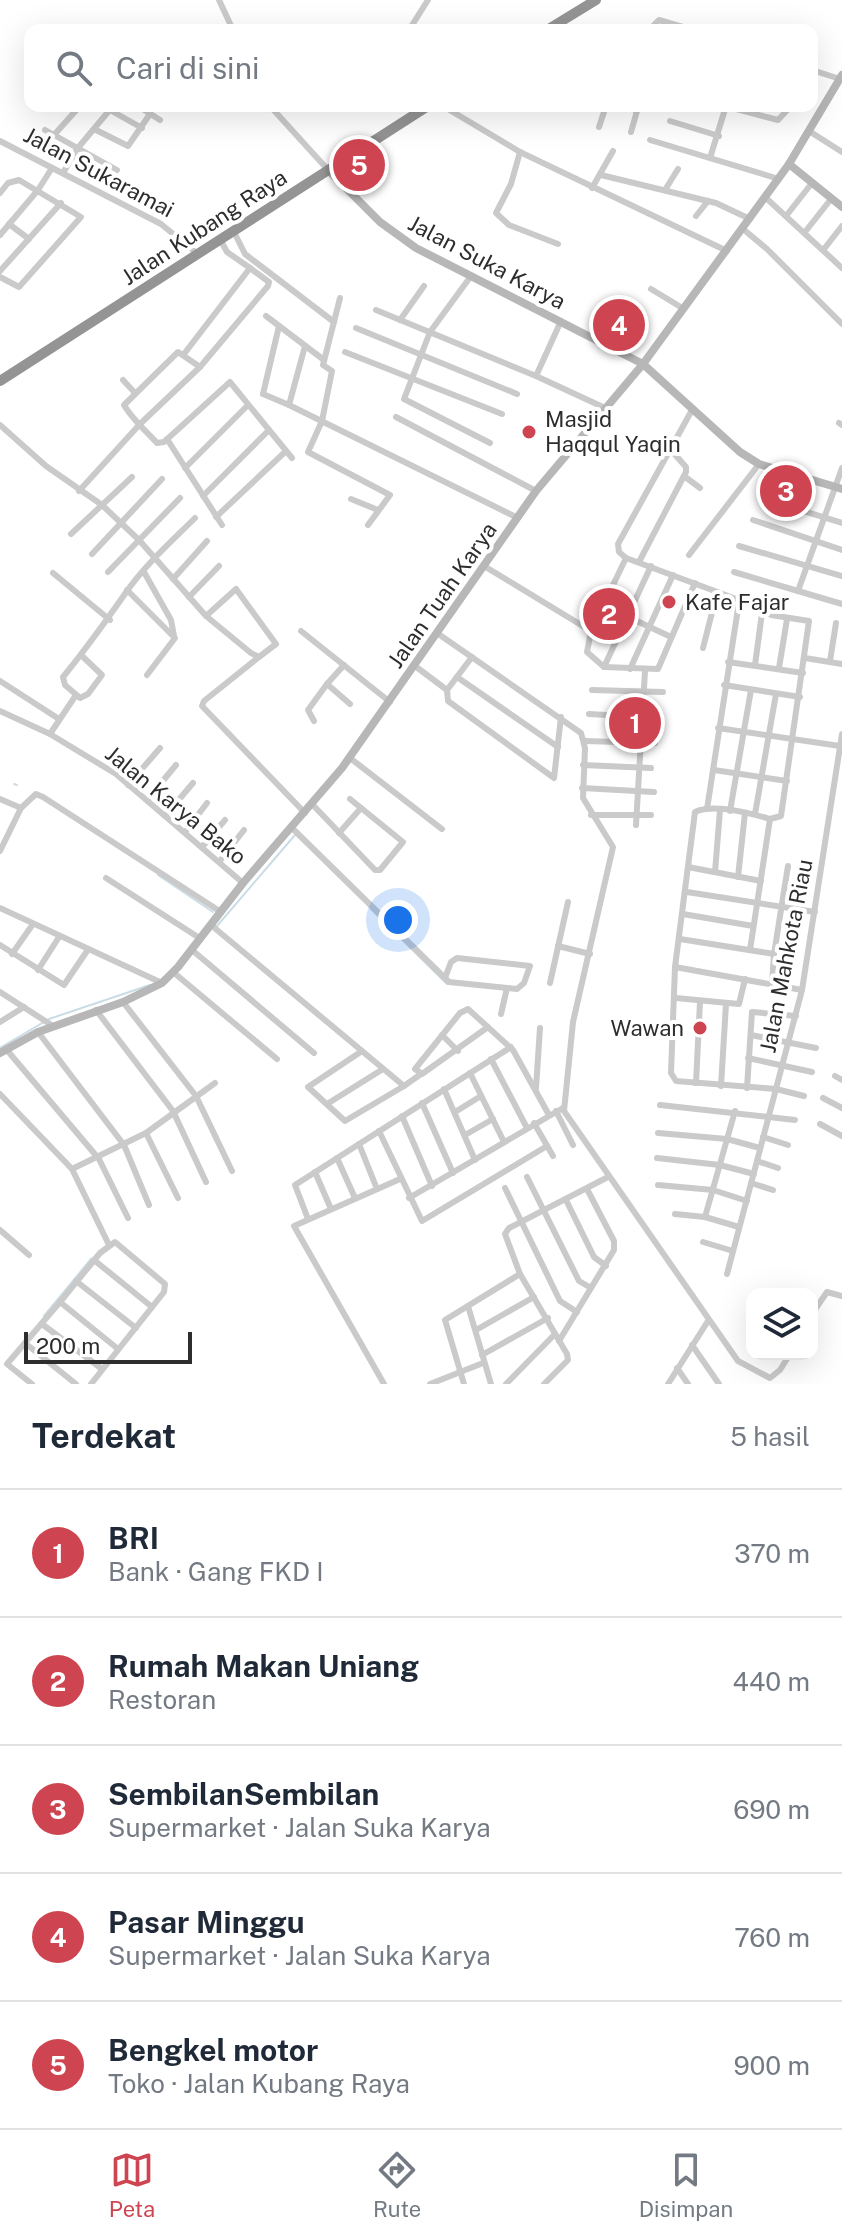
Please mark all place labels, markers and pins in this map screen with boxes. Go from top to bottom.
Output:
pin: 5 [333,135,385,195]
pin: 4 [593,295,645,355]
place label: Masjid Haqqul Yaqin [545,406,681,457]
marker: Masjid Haqqul Yaqin [520,423,538,441]
pin: 3 [760,461,812,521]
pin: 2 [583,584,635,644]
place label: Kafe Fajar [685,589,789,615]
marker: Kafe Fajar [660,593,678,611]
pin: 1 [609,693,661,753]
place label: Wawan [610,1015,684,1041]
marker: Wawan [691,1019,709,1037]

